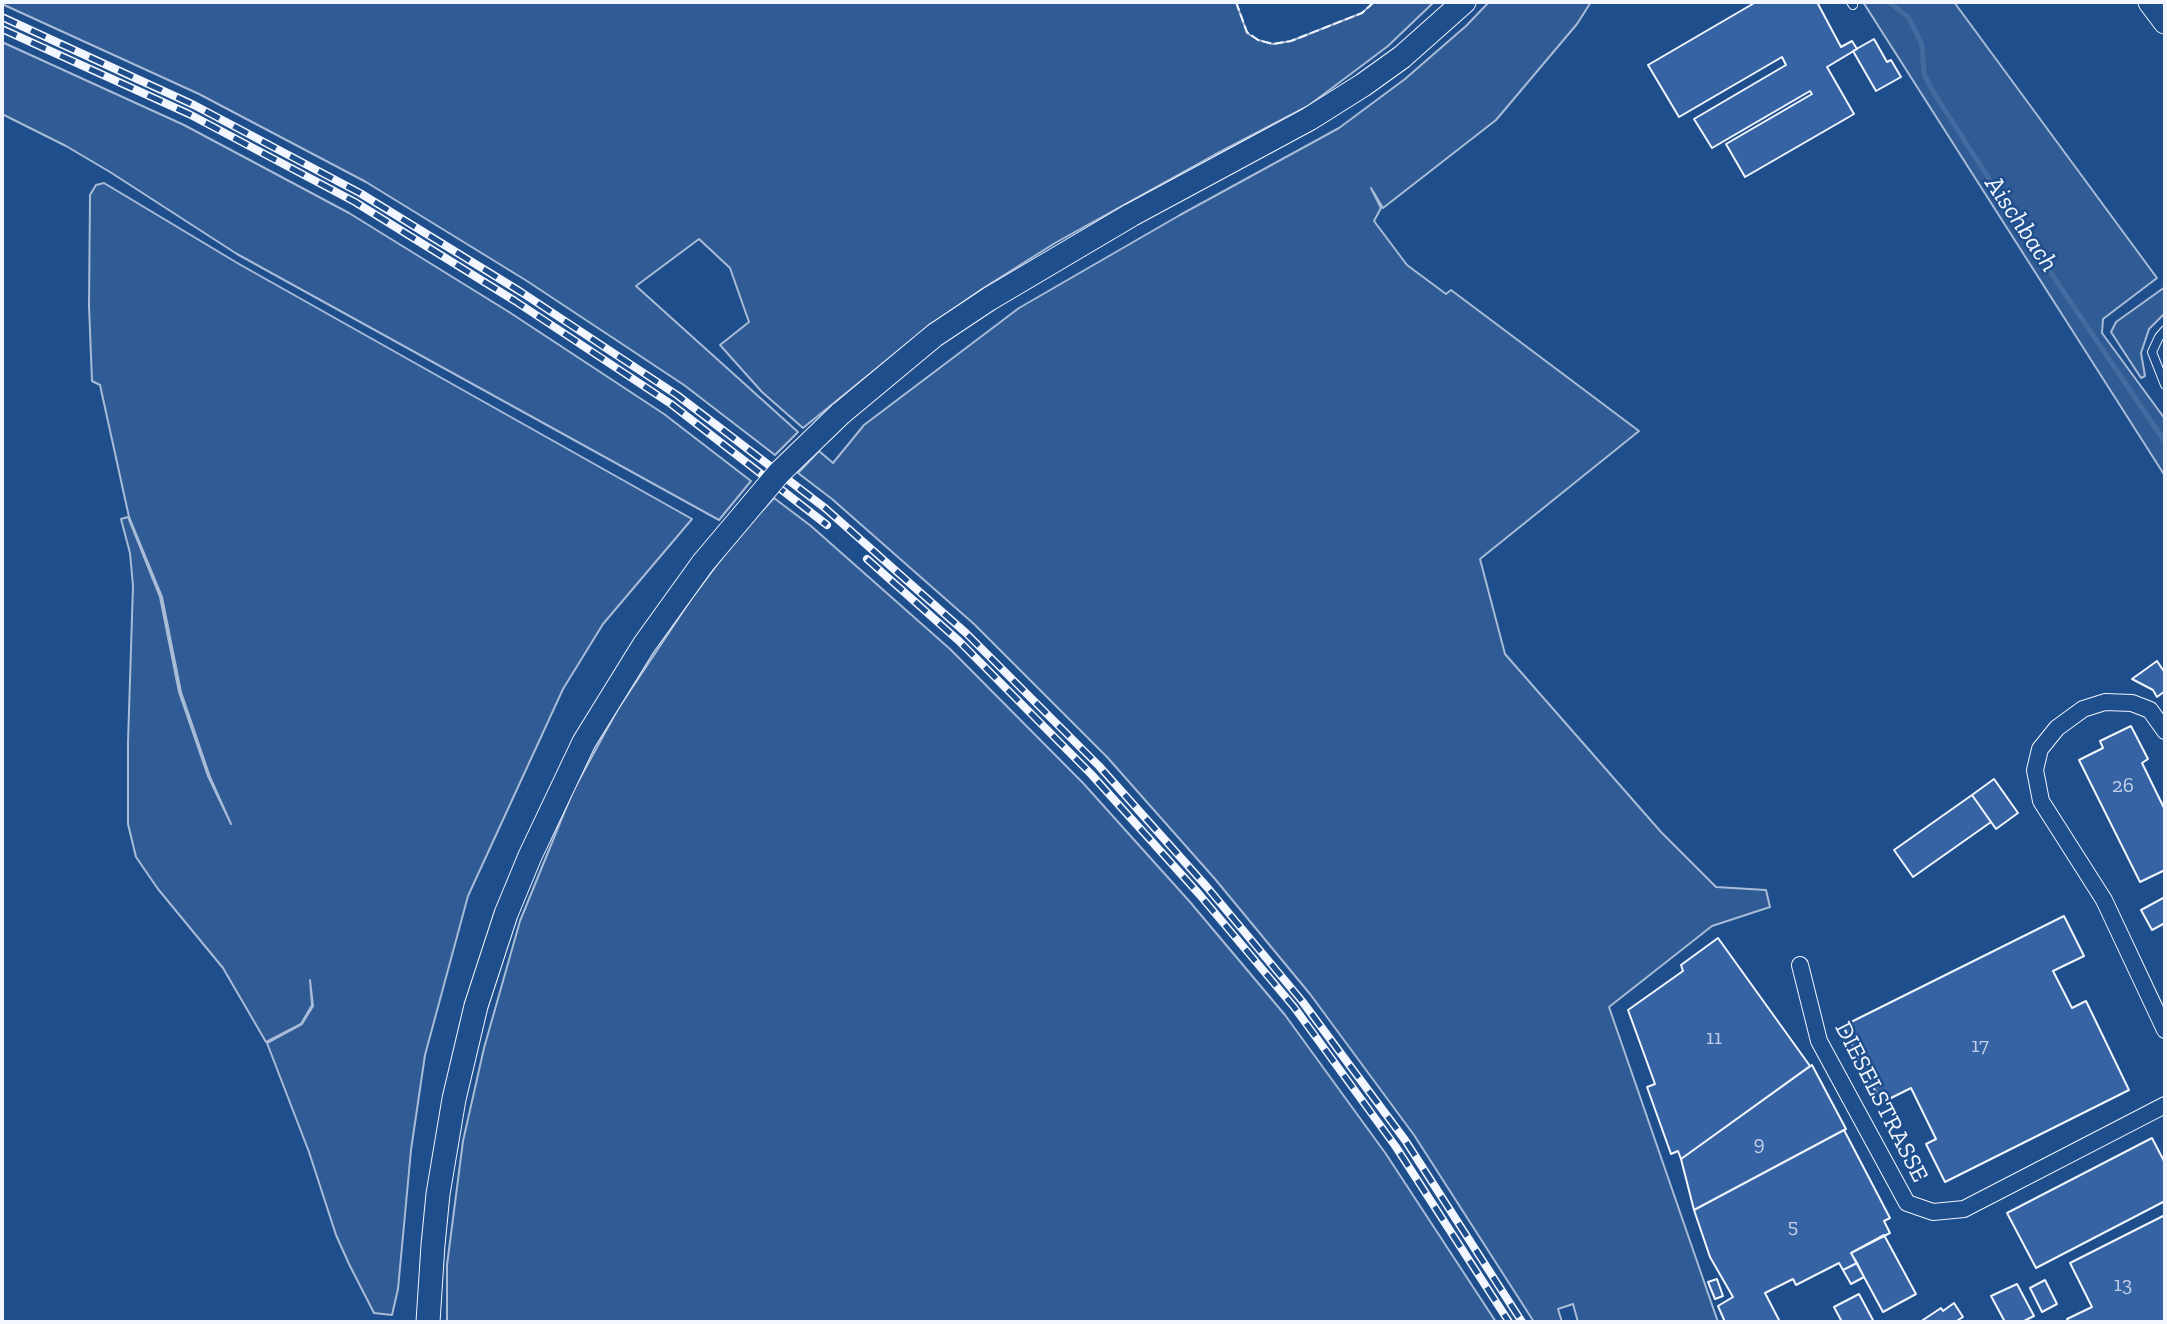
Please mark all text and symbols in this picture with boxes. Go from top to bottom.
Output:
water label: Aischbach [1978,170,2064,278]
house number: 26 [2112,773,2134,799]
street label: DIESELSTRASSE [1828,1017,1934,1187]
house number: 11 [1706,1025,1722,1051]
house number: 17 [1971,1033,1989,1059]
house number: 9 [1753,1131,1765,1157]
house number: 5 [1788,1214,1798,1240]
house number: 13 [2114,1272,2132,1298]

